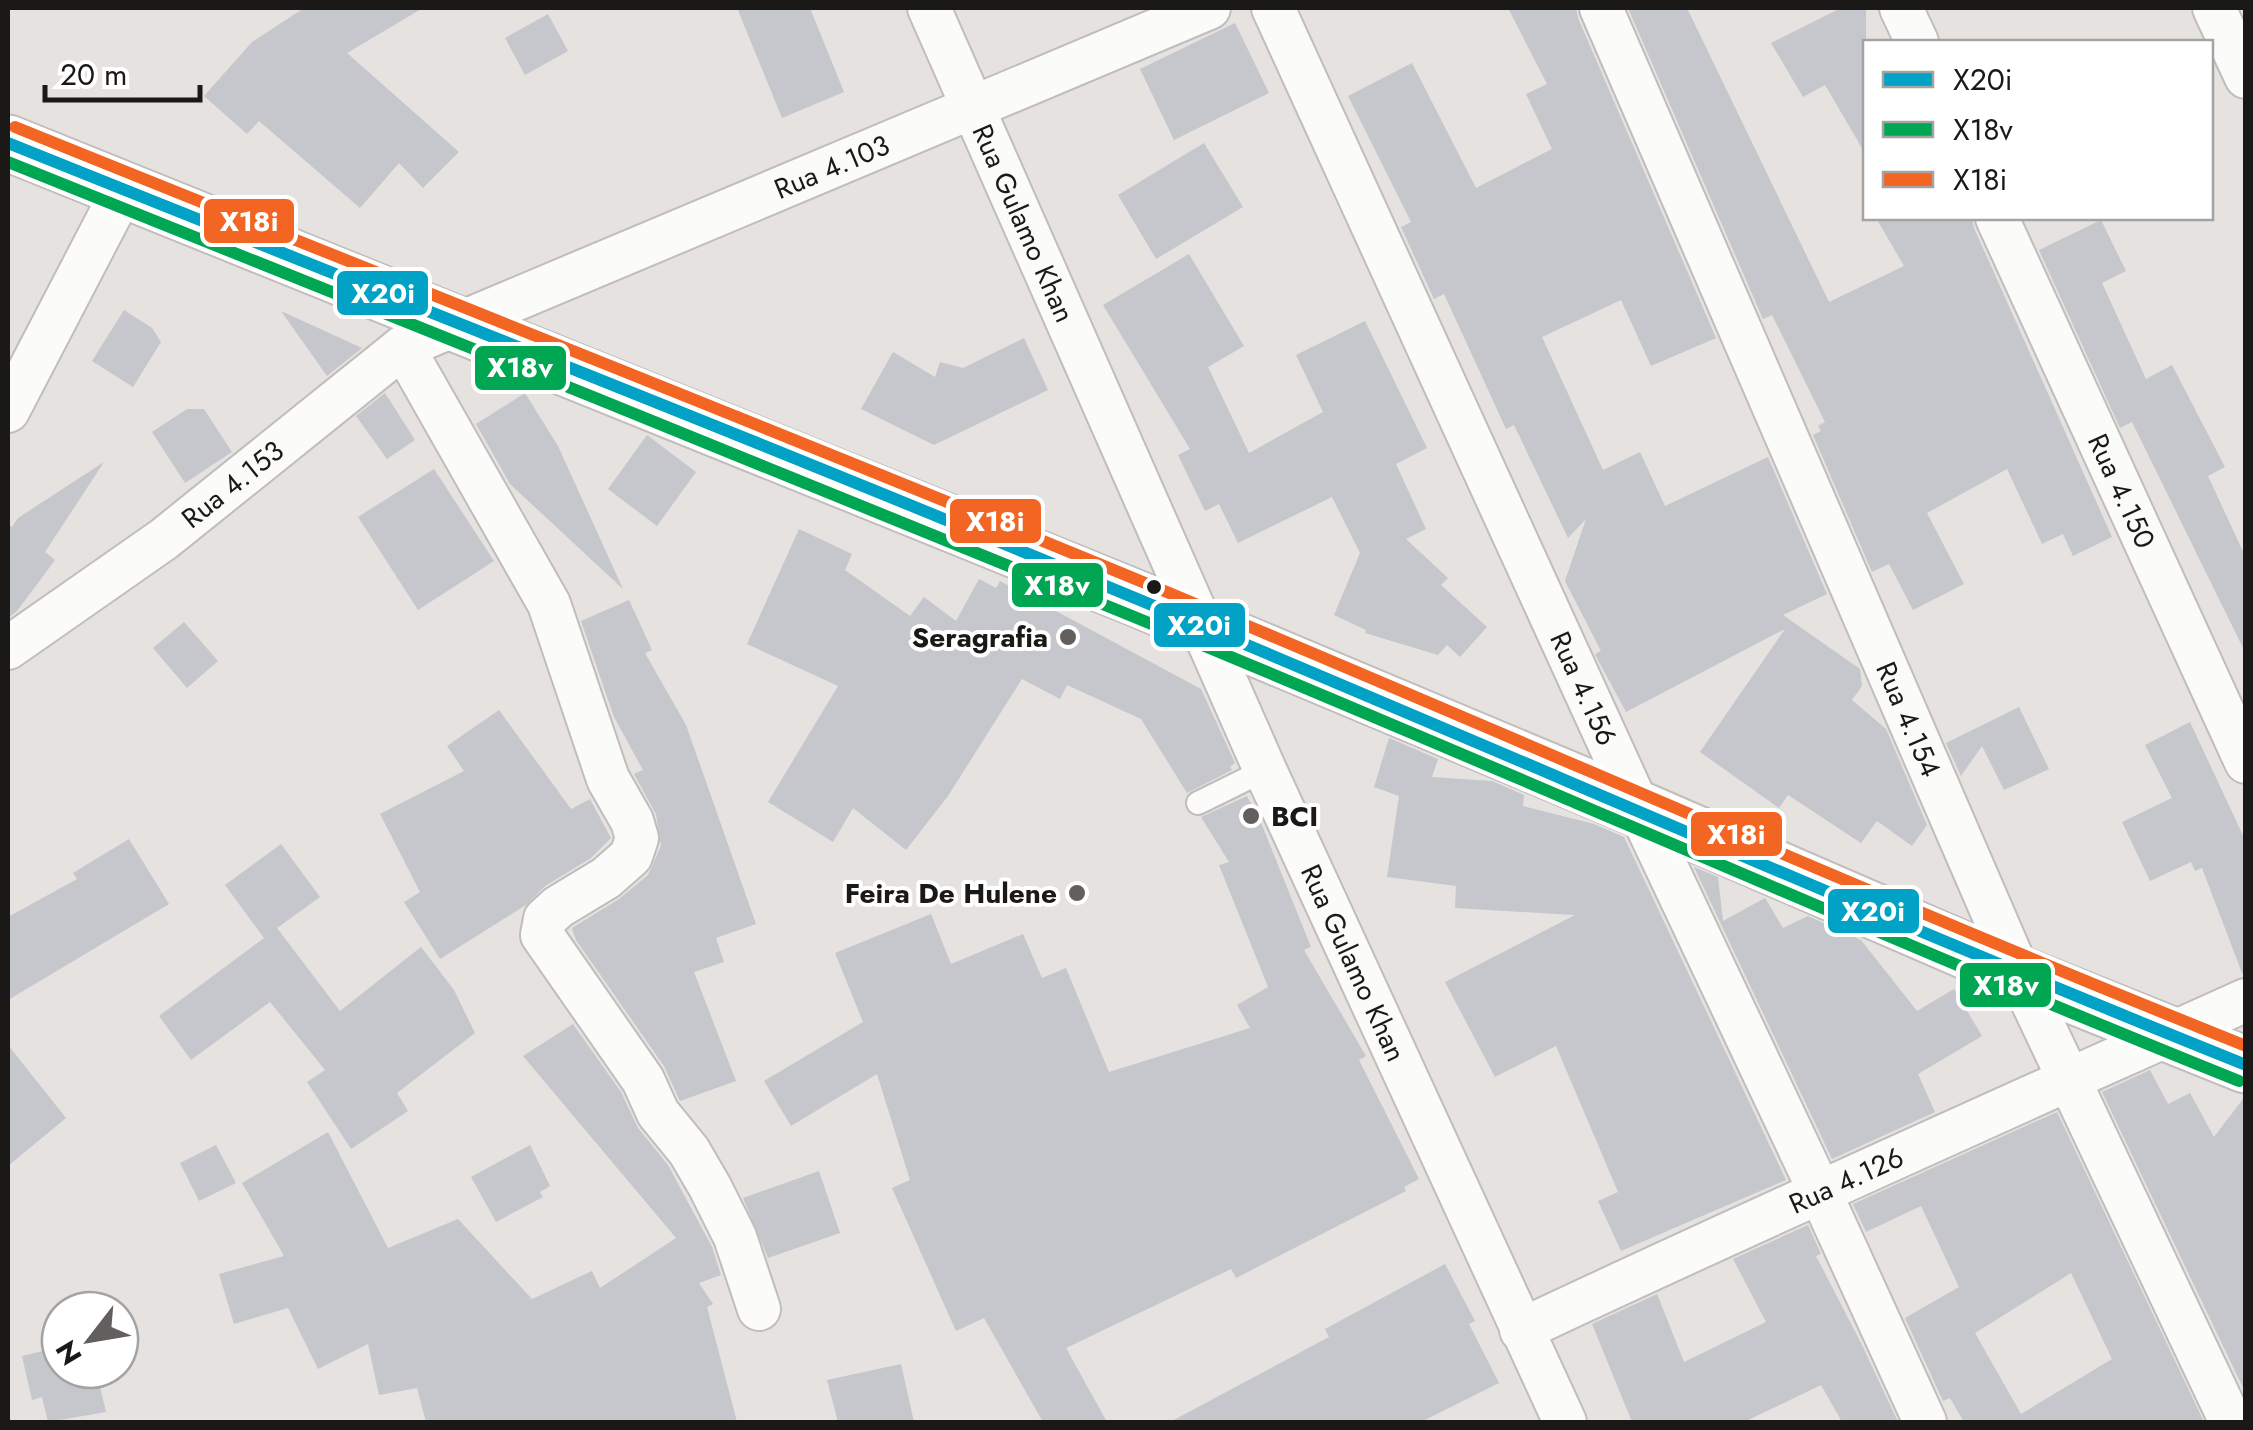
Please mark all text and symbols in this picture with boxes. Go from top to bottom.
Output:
scale bar [45,40,200,102]
legend [1863,40,2213,220]
text: 20 m [60,53,127,96]
text: X20i [1953,58,2013,101]
text: X18v [1953,108,2014,151]
street label: Rua Gulamo Khan [962,117,1086,329]
street label: Rua 4.103 [768,124,896,209]
text: X18i [1953,158,2007,201]
line badge: X18i [202,197,296,245]
text: X18i [220,201,278,242]
line badge: X20i [335,269,430,317]
text: X20i [351,273,415,314]
line badge: X18v [473,344,568,392]
text: X18v [487,347,553,388]
street label: Rua 4.150 [2078,427,2166,555]
street label: Rua 4.153 [172,430,292,538]
line badge: X18i [948,497,1043,545]
text: X18i [966,501,1024,542]
line badge: X18v [1010,561,1105,609]
text: X18v [1024,565,1090,606]
unlabelled marker [1144,577,1164,597]
line badge: X20i [1152,601,1247,649]
text: X20i [1167,605,1231,646]
place label: Seragrafia [912,617,1048,658]
street label: Rua 4.156 [1540,625,1628,752]
marker: Seragrafia [1057,626,1079,648]
street label: Rua 4.154 [1866,655,1952,783]
place label: BCI [1271,796,1318,837]
marker: BCI [1240,805,1262,827]
line badge: X18i [1689,810,1784,858]
text: X18i [1707,814,1765,855]
street label: Rua Gulamo Khan [1291,858,1417,1068]
place label: Feira De Hulene [845,873,1057,914]
marker: Feira De Hulene [1066,882,1088,904]
line badge: X20i [1826,887,1921,935]
text: X20i [1841,891,1905,932]
line badge: X18v [1958,961,2053,1009]
text: X18v [1973,965,2039,1006]
street label: Rua 4.126 [1782,1136,1910,1224]
north arrow [40,1290,140,1390]
text: N [46,1333,92,1373]

